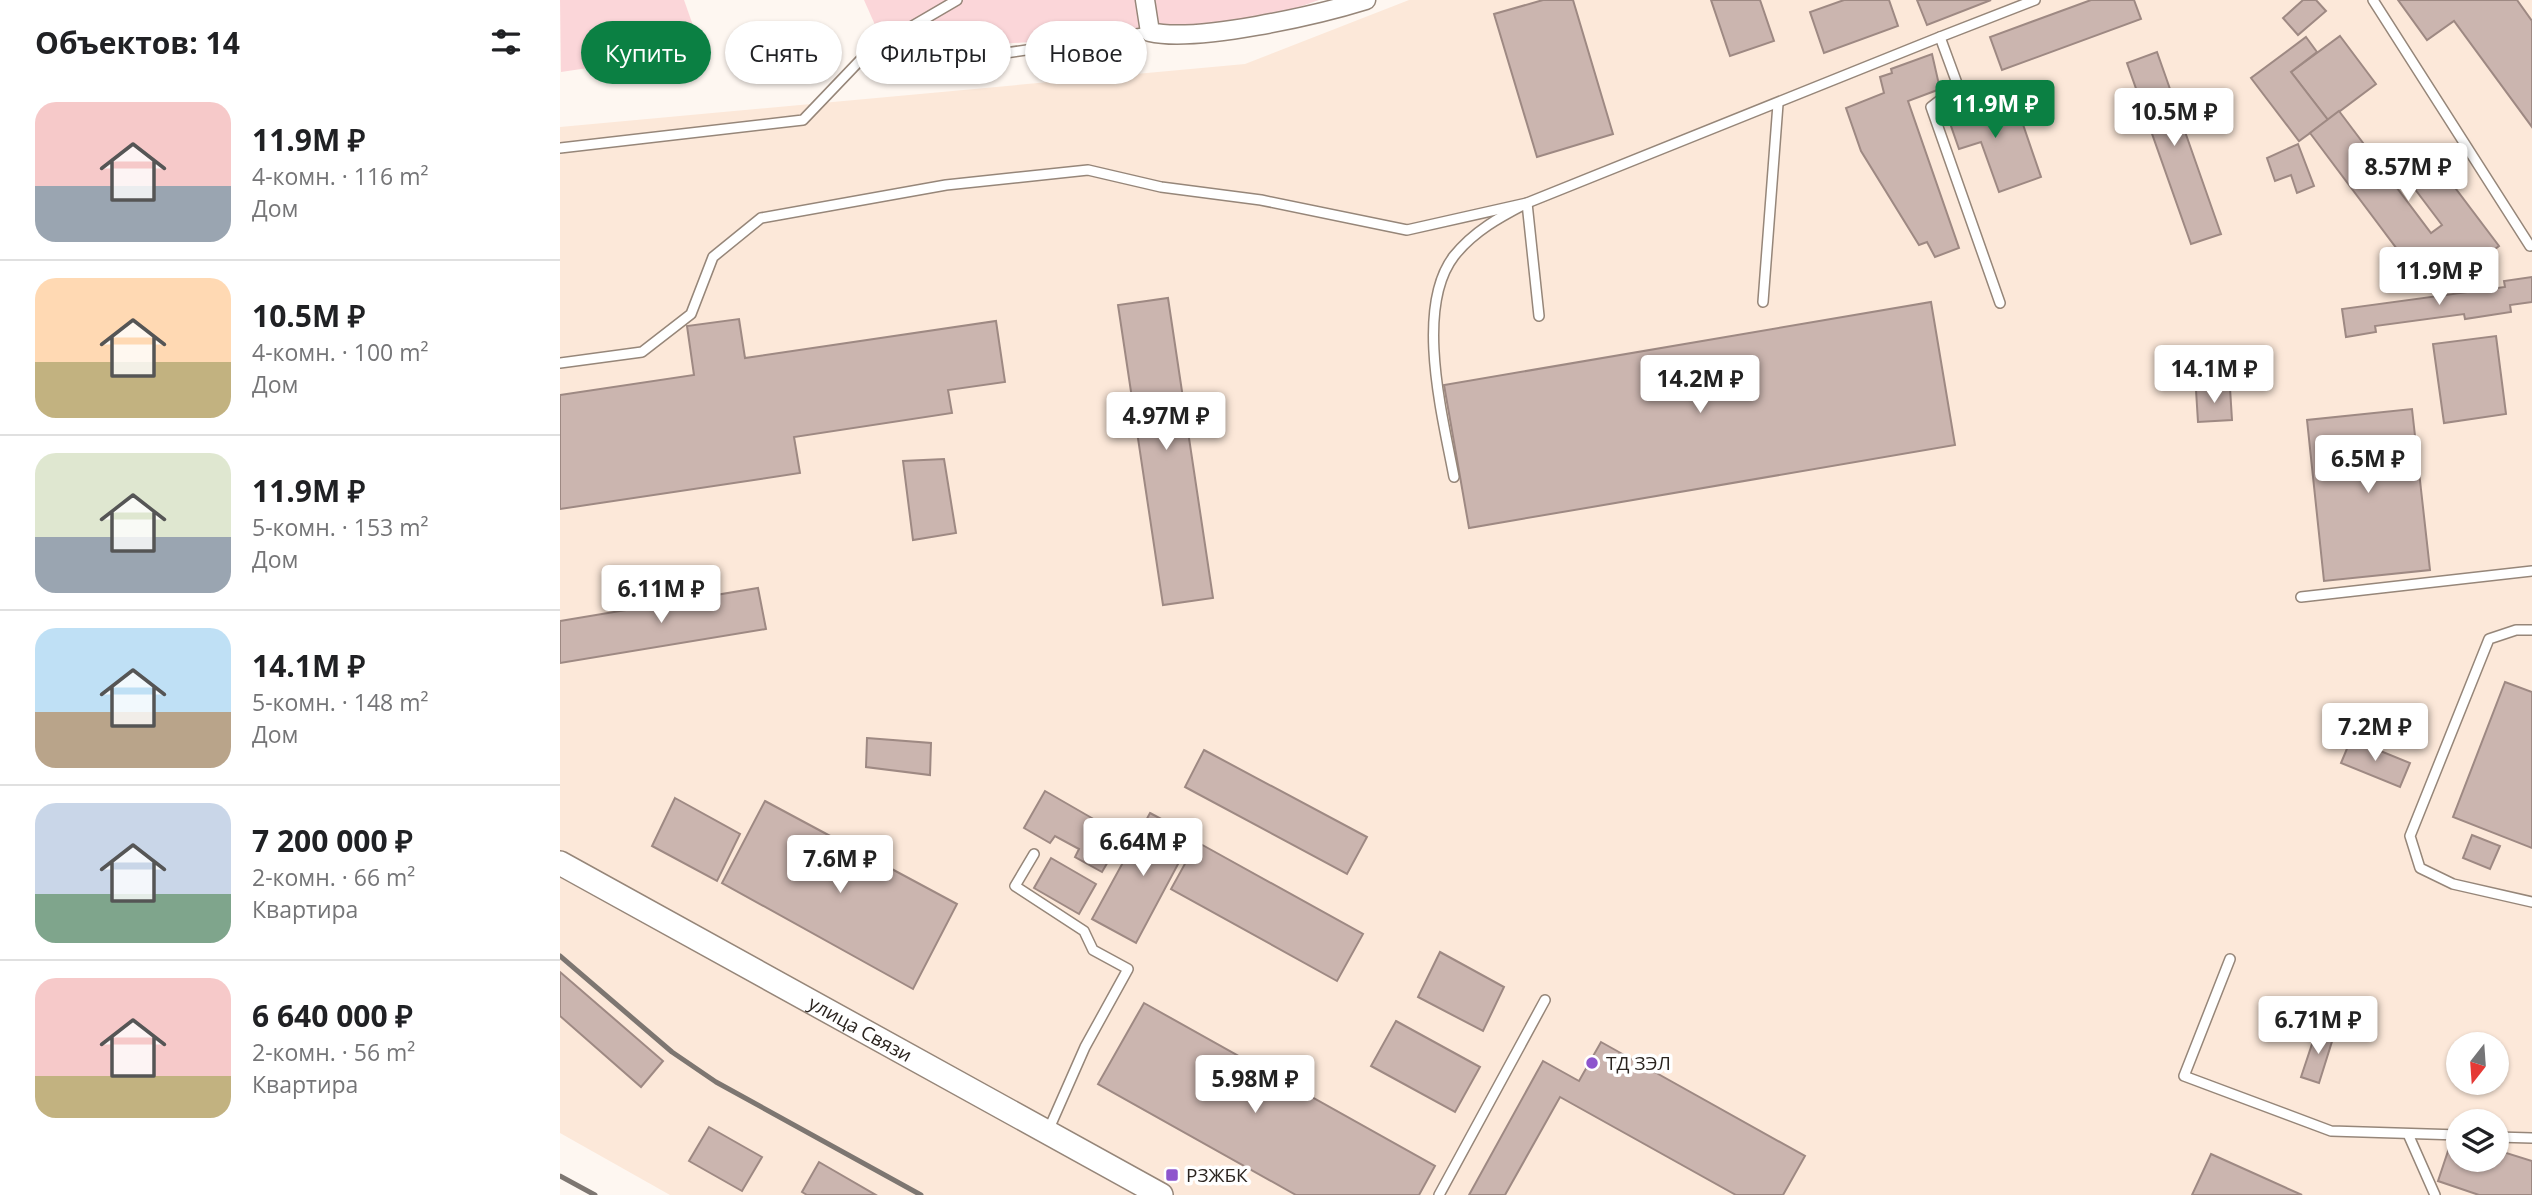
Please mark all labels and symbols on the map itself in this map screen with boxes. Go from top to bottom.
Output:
pin: 11.9M ₽ [1930,80,2060,140]
pin: 10.5M ₽ [2109,88,2239,148]
pin: 8.57M ₽ [2343,144,2473,203]
pin: 11.9M ₽ [2374,247,2504,307]
pin: 14.1M ₽ [2149,346,2279,405]
pin: 14.2M ₽ [1635,356,1765,415]
pin: 4.97M ₽ [1101,392,1231,452]
pin: 6.5M ₽ [2311,435,2425,495]
pin: 6.11M ₽ [596,566,726,625]
pin: 7.2M ₽ [2318,704,2432,763]
pin: 6.64M ₽ [1078,818,1208,878]
pin: 7.6M ₽ [783,836,897,895]
street label: улица Связи [804,990,917,1068]
pin: 6.71M ₽ [2253,996,2383,1056]
north arrow [2446,1032,2510,1096]
place label: ТД ЗЭЛ [1606,1050,1671,1076]
marker: ТД ЗЭЛ [1584,1055,1600,1071]
pin: 5.98M ₽ [1190,1056,1320,1115]
place label: РЗЖБК [1186,1162,1248,1188]
marker: РЗЖБК [1164,1167,1180,1183]

